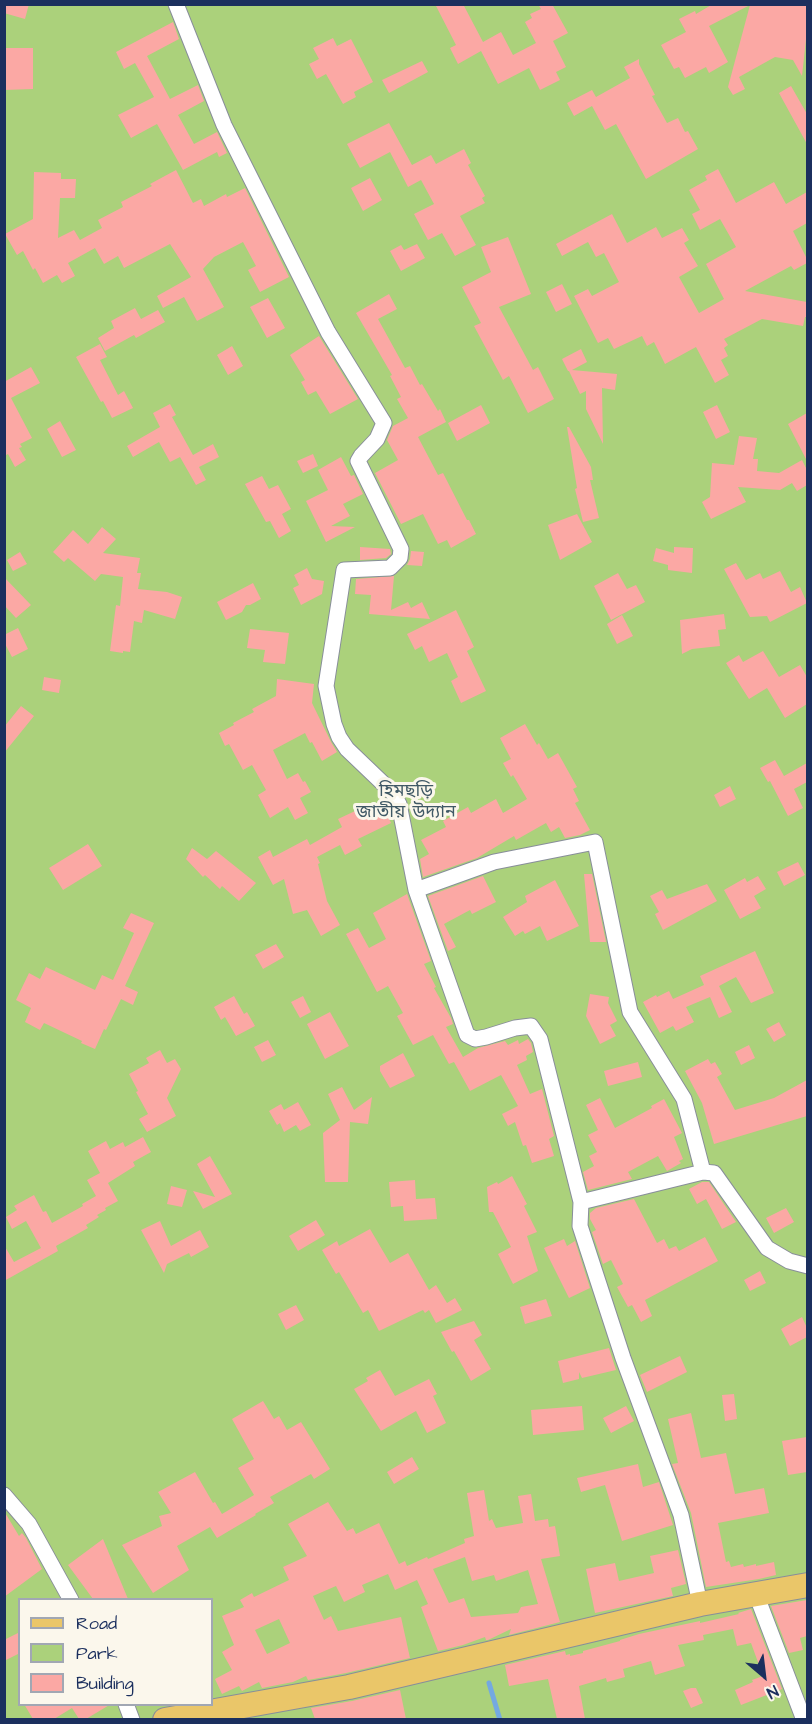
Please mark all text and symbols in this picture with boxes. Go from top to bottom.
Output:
park label: হিমছড়ি জাতীয় উদ্যান [356,781,456,824]
legend [18,1598,213,1706]
text: Road [76,1611,117,1636]
text: Park [76,1641,118,1666]
north arrow [734,1646,794,1706]
text: Building [76,1671,134,1696]
text: N [763,1680,782,1704]

